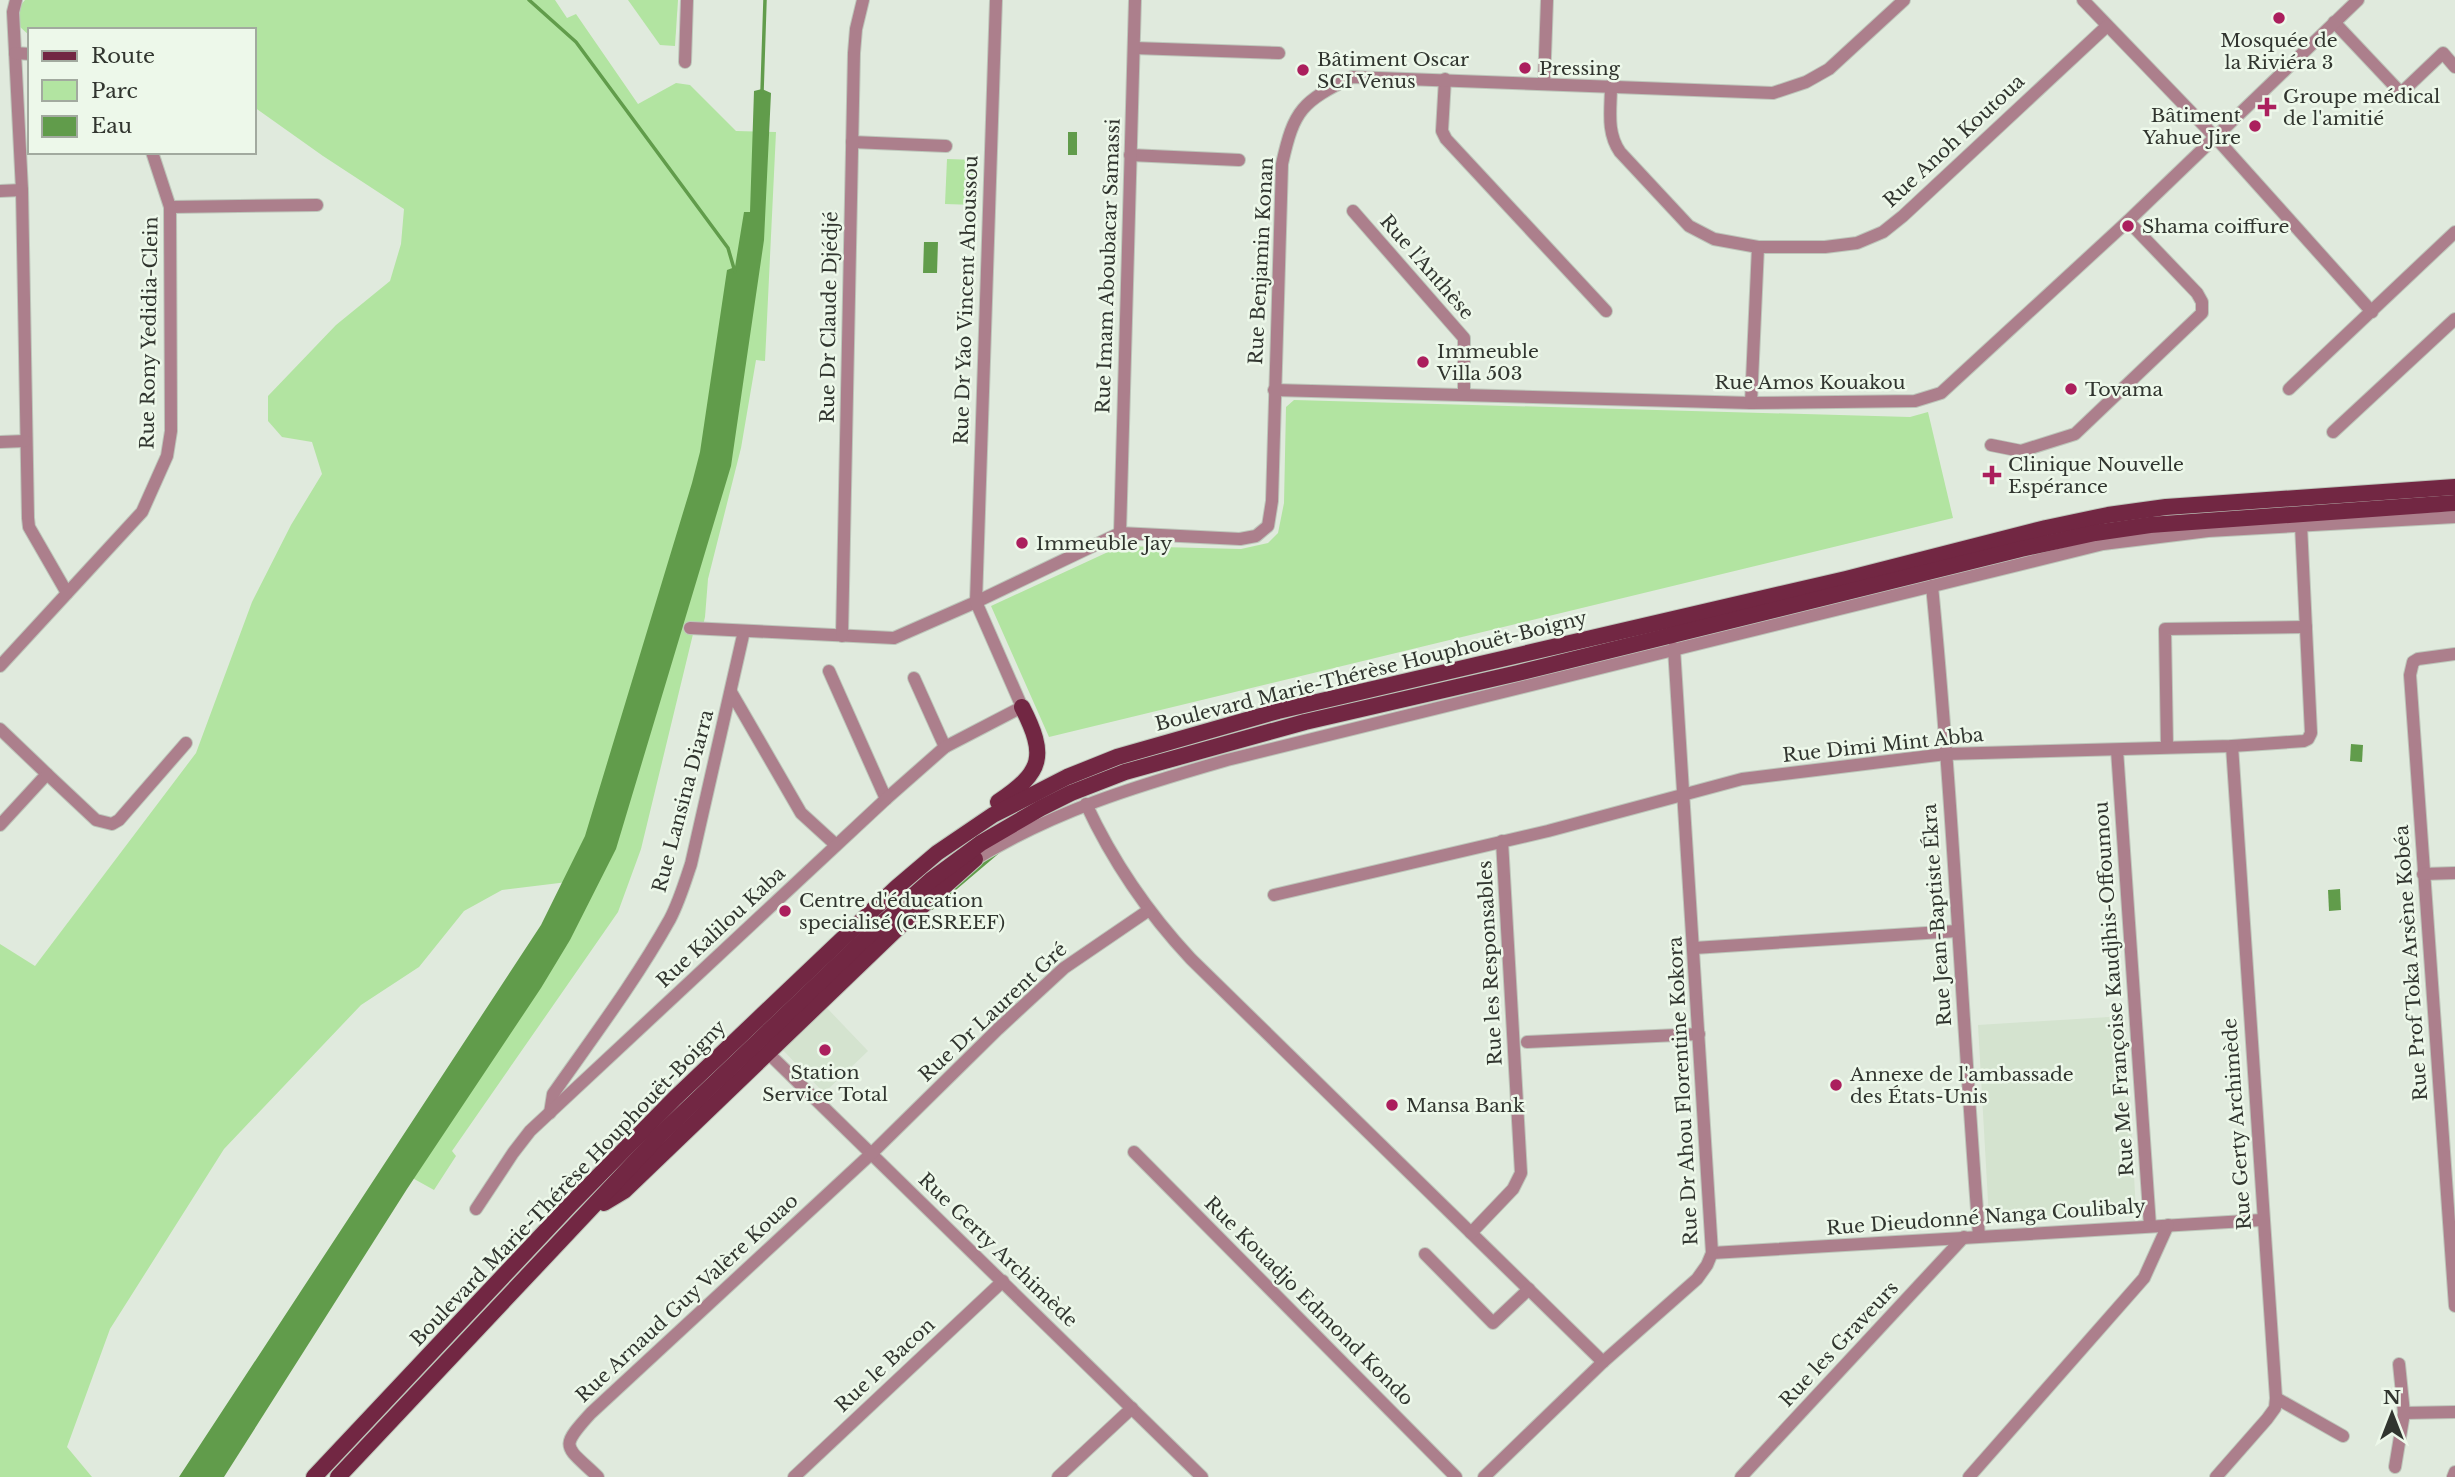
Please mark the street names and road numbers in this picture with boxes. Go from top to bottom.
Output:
street label: Rue Anoh Koutoua [1879,69,2030,212]
street label: Rue Imam Aboubacar Samassi [1091,118,1125,414]
street label: Rue Dr Yao Vincent Ahoussou [949,155,983,445]
street label: Rue Benjamin Konan [1244,157,1278,365]
street label: Rue l'Anthèse [1375,210,1479,324]
street label: Rue Dr Claude Djédjé [816,211,842,423]
street label: Rue Rony Yedidia-Clein [135,216,163,450]
street label: Rue Amos Kouakou [1715,371,1906,394]
street label: Boulevard Marie-Thérèse Houphouët-Boigny [1153,606,1589,736]
street label: Rue Lansina Diarra [648,707,719,895]
street label: Rue Dimi Mint Abba [1781,723,1985,767]
street label: Rue Me Françoise Kaudjhis-Offoumou [2089,800,2139,1177]
street label: Rue Jean-Baptiste Ékra [1918,802,1956,1027]
street label: Rue Prof Toka Arsène Kobéa [2390,824,2432,1102]
street label: Rue les Responsables [1473,860,1507,1066]
street label: Rue Kalilou Kaba [652,861,790,992]
street label: Rue Dr Ahou Florentine Kokora [1663,935,1703,1246]
street label: Rue Dr Laurent Gré [914,938,1072,1086]
street label: Boulevard Marie-Thérèse Houphouët-Boigny [405,1015,731,1351]
street label: Rue Gerty Archimède [2218,1017,2256,1231]
street label: Rue Gerty Archimède [914,1168,1082,1332]
street label: Rue Arnaud Guy Valère Kouao [571,1189,803,1407]
street label: Rue Kouadjo Edmond Kondo [1200,1192,1418,1410]
street label: Rue Dieudonné Nanga Coulibaly [1826,1194,2146,1240]
street label: Rue les Graveurs [1775,1276,1903,1412]
street label: Rue le Bacon [831,1313,939,1417]

